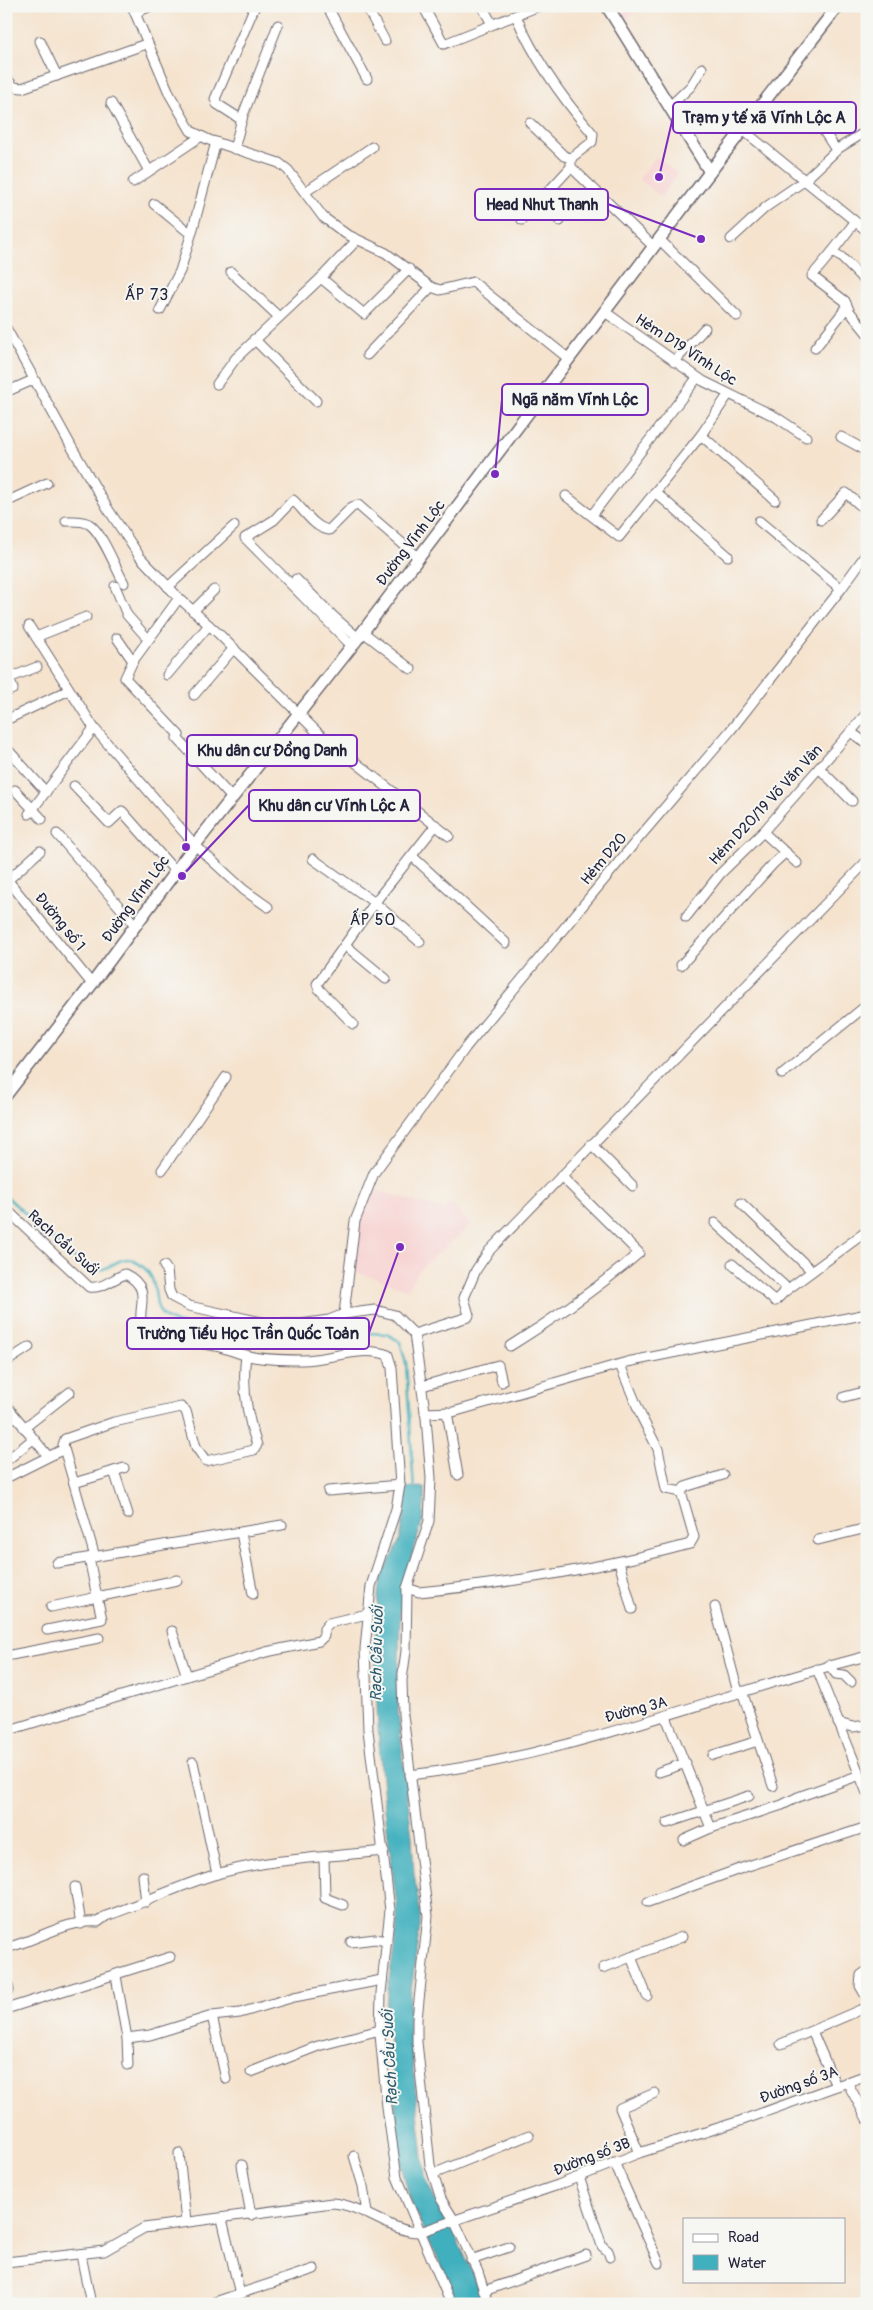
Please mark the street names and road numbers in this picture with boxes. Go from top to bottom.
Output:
street label: Hẻm D19 Vĩnh Lộc [631,310,741,390]
street label: Đường Vĩnh Lộc [372,496,450,590]
street label: Hẻm D20/19 Võ Văn Vân [705,741,827,869]
street label: Hẻm D20 [577,829,631,889]
street label: Đường Vĩnh Lộc [98,851,174,946]
street label: Đường số 1 [31,889,89,955]
street label: Rạch Cầu Suối [24,1205,103,1280]
street label: Đường 3A [603,1693,669,1727]
street label: Đường số 3A [757,2062,841,2108]
street label: Đường số 3B [551,2134,633,2180]

